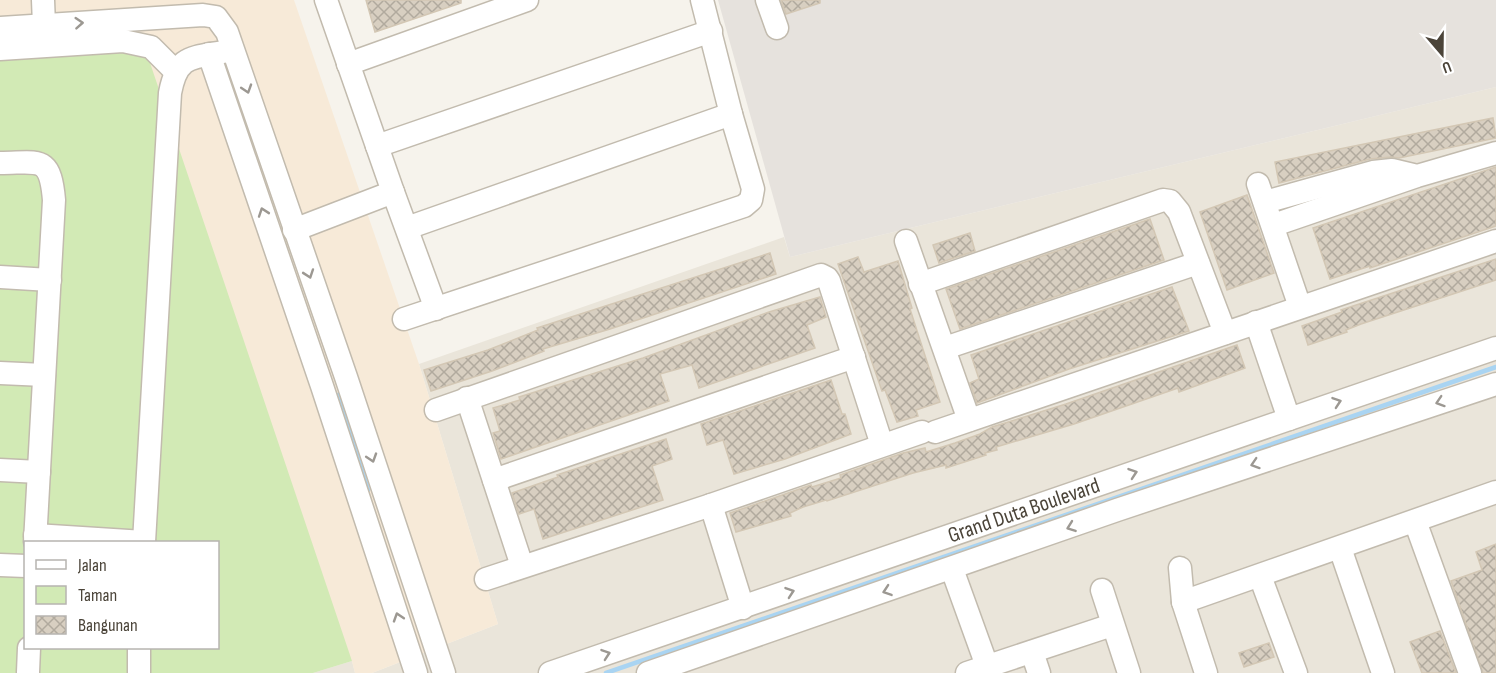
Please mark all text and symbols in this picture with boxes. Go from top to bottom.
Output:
one-way arrow [75,17,84,30]
north arrow [1412,24,1472,84]
text: U [1439,56,1454,77]
one-way arrow [239,83,252,94]
one-way arrow [257,207,270,218]
one-way arrow [302,268,315,279]
one-way arrow [1436,395,1446,408]
one-way arrow [1332,397,1342,409]
one-way arrow [365,452,378,463]
one-way arrow [1251,457,1261,469]
one-way arrow [1127,467,1138,480]
street label: Grand Duta Boulevard [944,472,1103,549]
one-way arrow [1066,519,1077,532]
legend [24,541,219,649]
text: Jalan [77,555,107,576]
one-way arrow [882,583,893,596]
text: Taman [78,585,117,606]
one-way arrow [784,586,795,599]
one-way arrow [392,612,405,623]
text: Bangunan [78,615,138,636]
one-way arrow [600,649,611,662]

